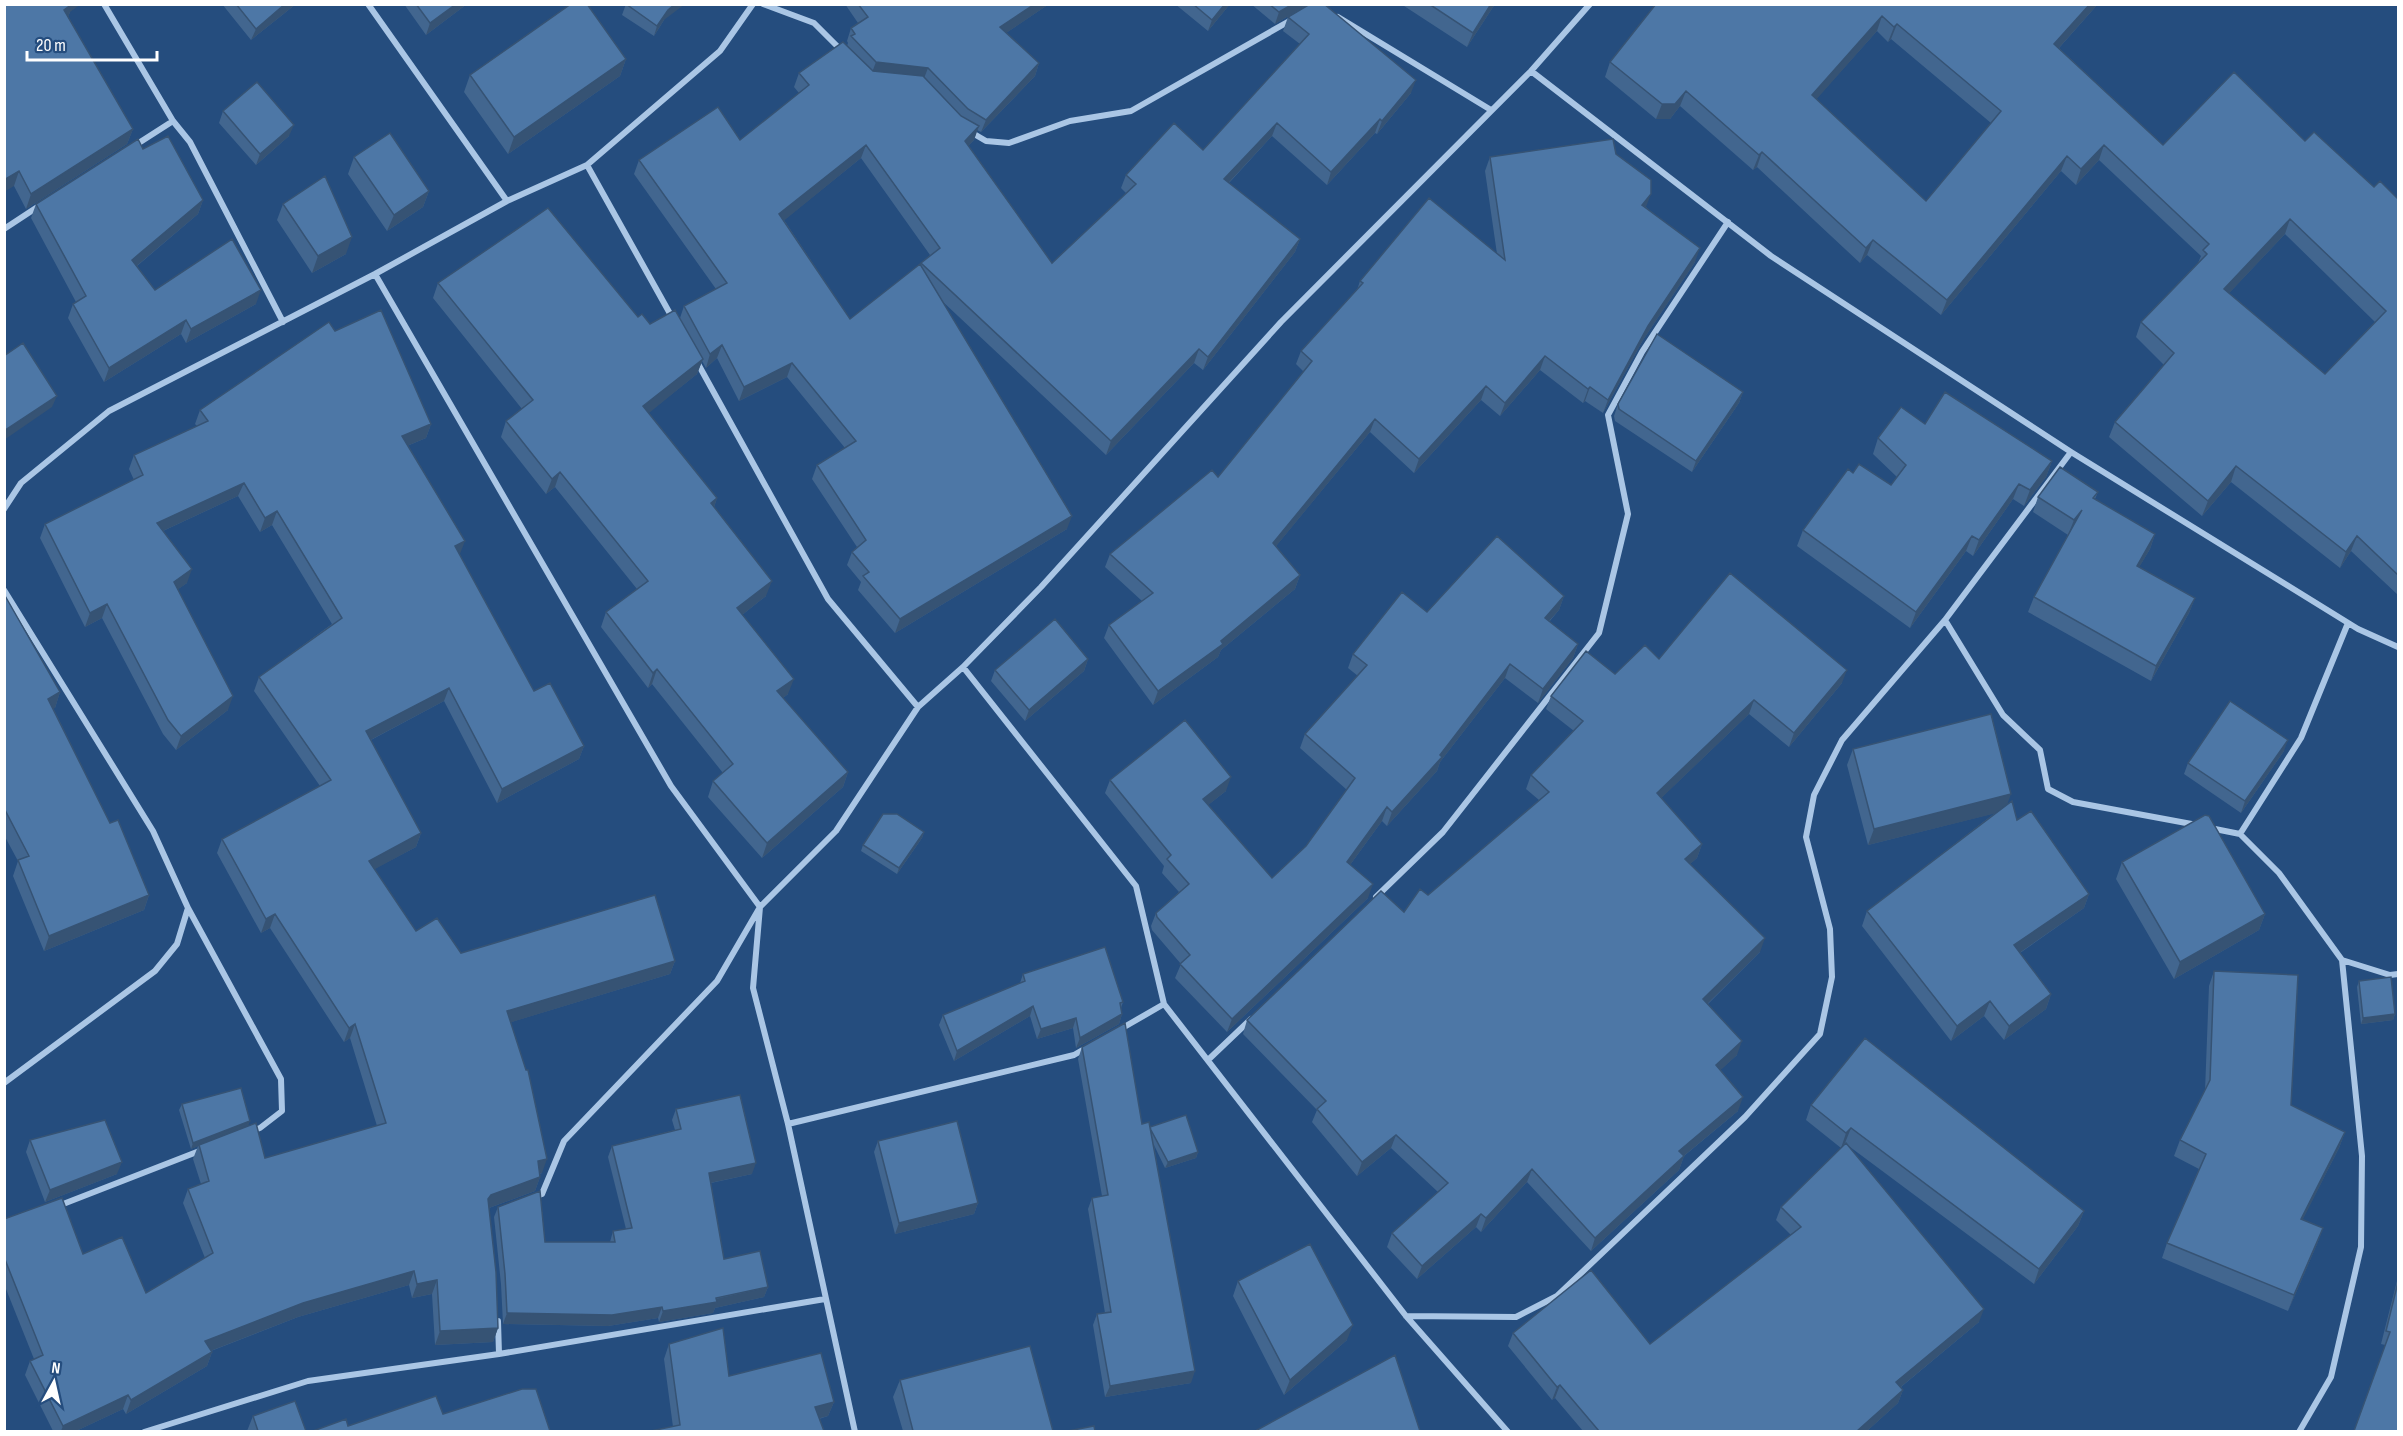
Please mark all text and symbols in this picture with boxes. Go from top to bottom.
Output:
scale bar [27,24,158,62]
text: 20 m [36,35,66,56]
north arrow [24,1352,84,1412]
text: N [50,1359,61,1379]

